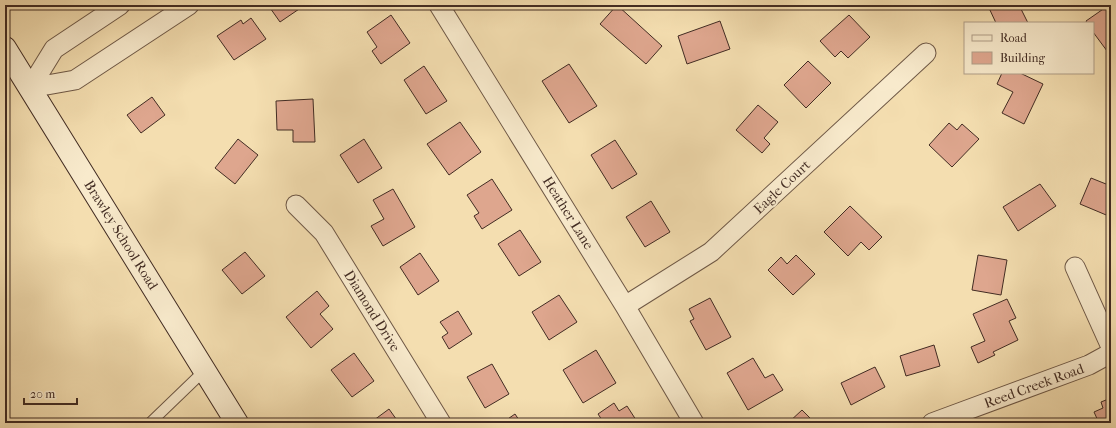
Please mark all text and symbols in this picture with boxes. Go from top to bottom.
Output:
legend [964,22,1094,74]
text: Road [1000,31,1027,45]
text: Building [1000,51,1045,65]
street label: Eagle Court [750,156,814,218]
street label: Heather Lane [539,173,597,253]
street label: Brawley School Road [80,177,162,293]
street label: Diamond Drive [340,267,404,355]
street label: Reed Creek Road [982,360,1087,412]
scale bar [24,380,77,406]
text: 20 m [30,387,55,401]

